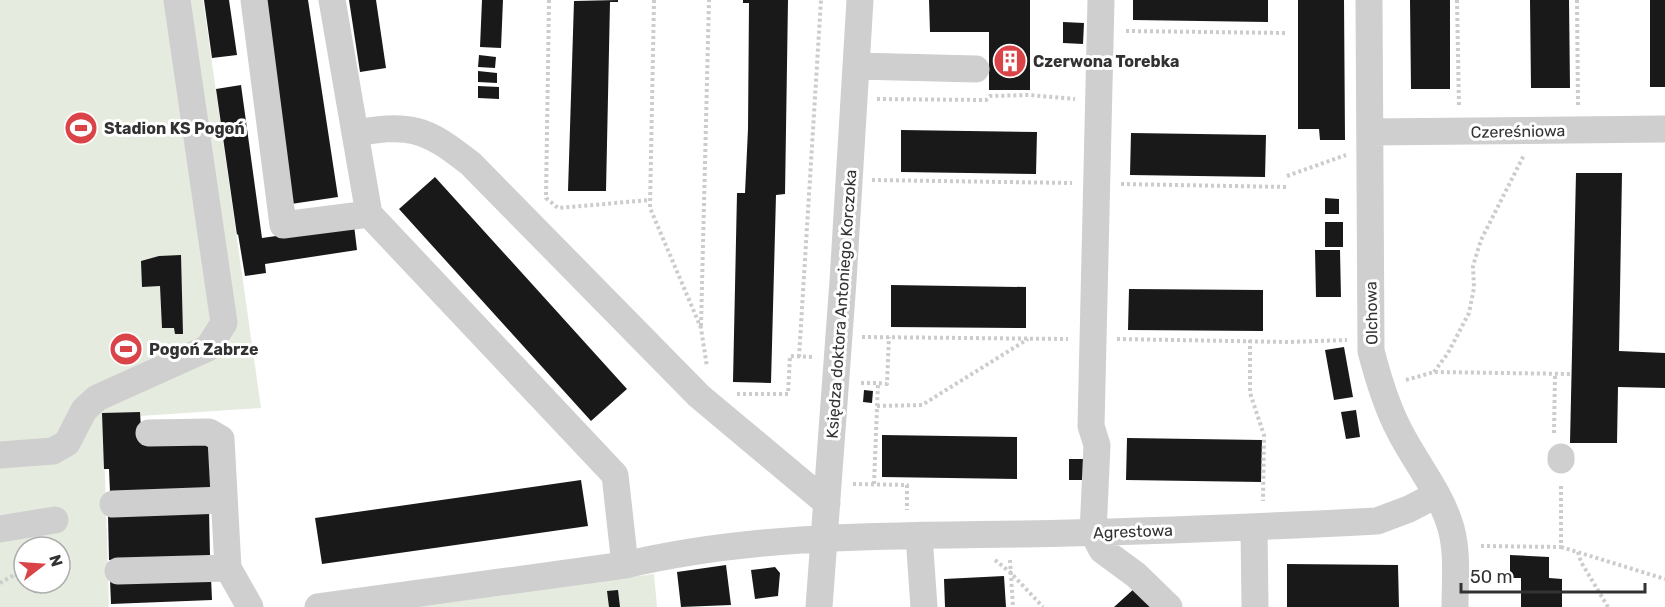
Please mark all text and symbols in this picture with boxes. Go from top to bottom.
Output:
building icon: Czerwona Torebka [992,43,1028,79]
place label: Czerwona Torebka [1033,52,1179,71]
sports icon: Stadion KS Pogoń [63,110,99,146]
place label: Stadion KS Pogoń [104,119,245,138]
street label: Czereśniowa [1471,121,1565,142]
street label: Księdza doktora Antoniego Korczoka [823,169,861,439]
street label: Olchowa [1361,281,1382,345]
sports icon: Pogoń Zabrze [108,331,144,367]
place label: Pogoń Zabrze [149,340,259,359]
street label: Agrestowa [1093,521,1173,542]
north arrow [12,535,72,595]
text: N [45,552,67,569]
scale bar [1461,556,1646,594]
text: 50 m [1470,566,1513,588]

